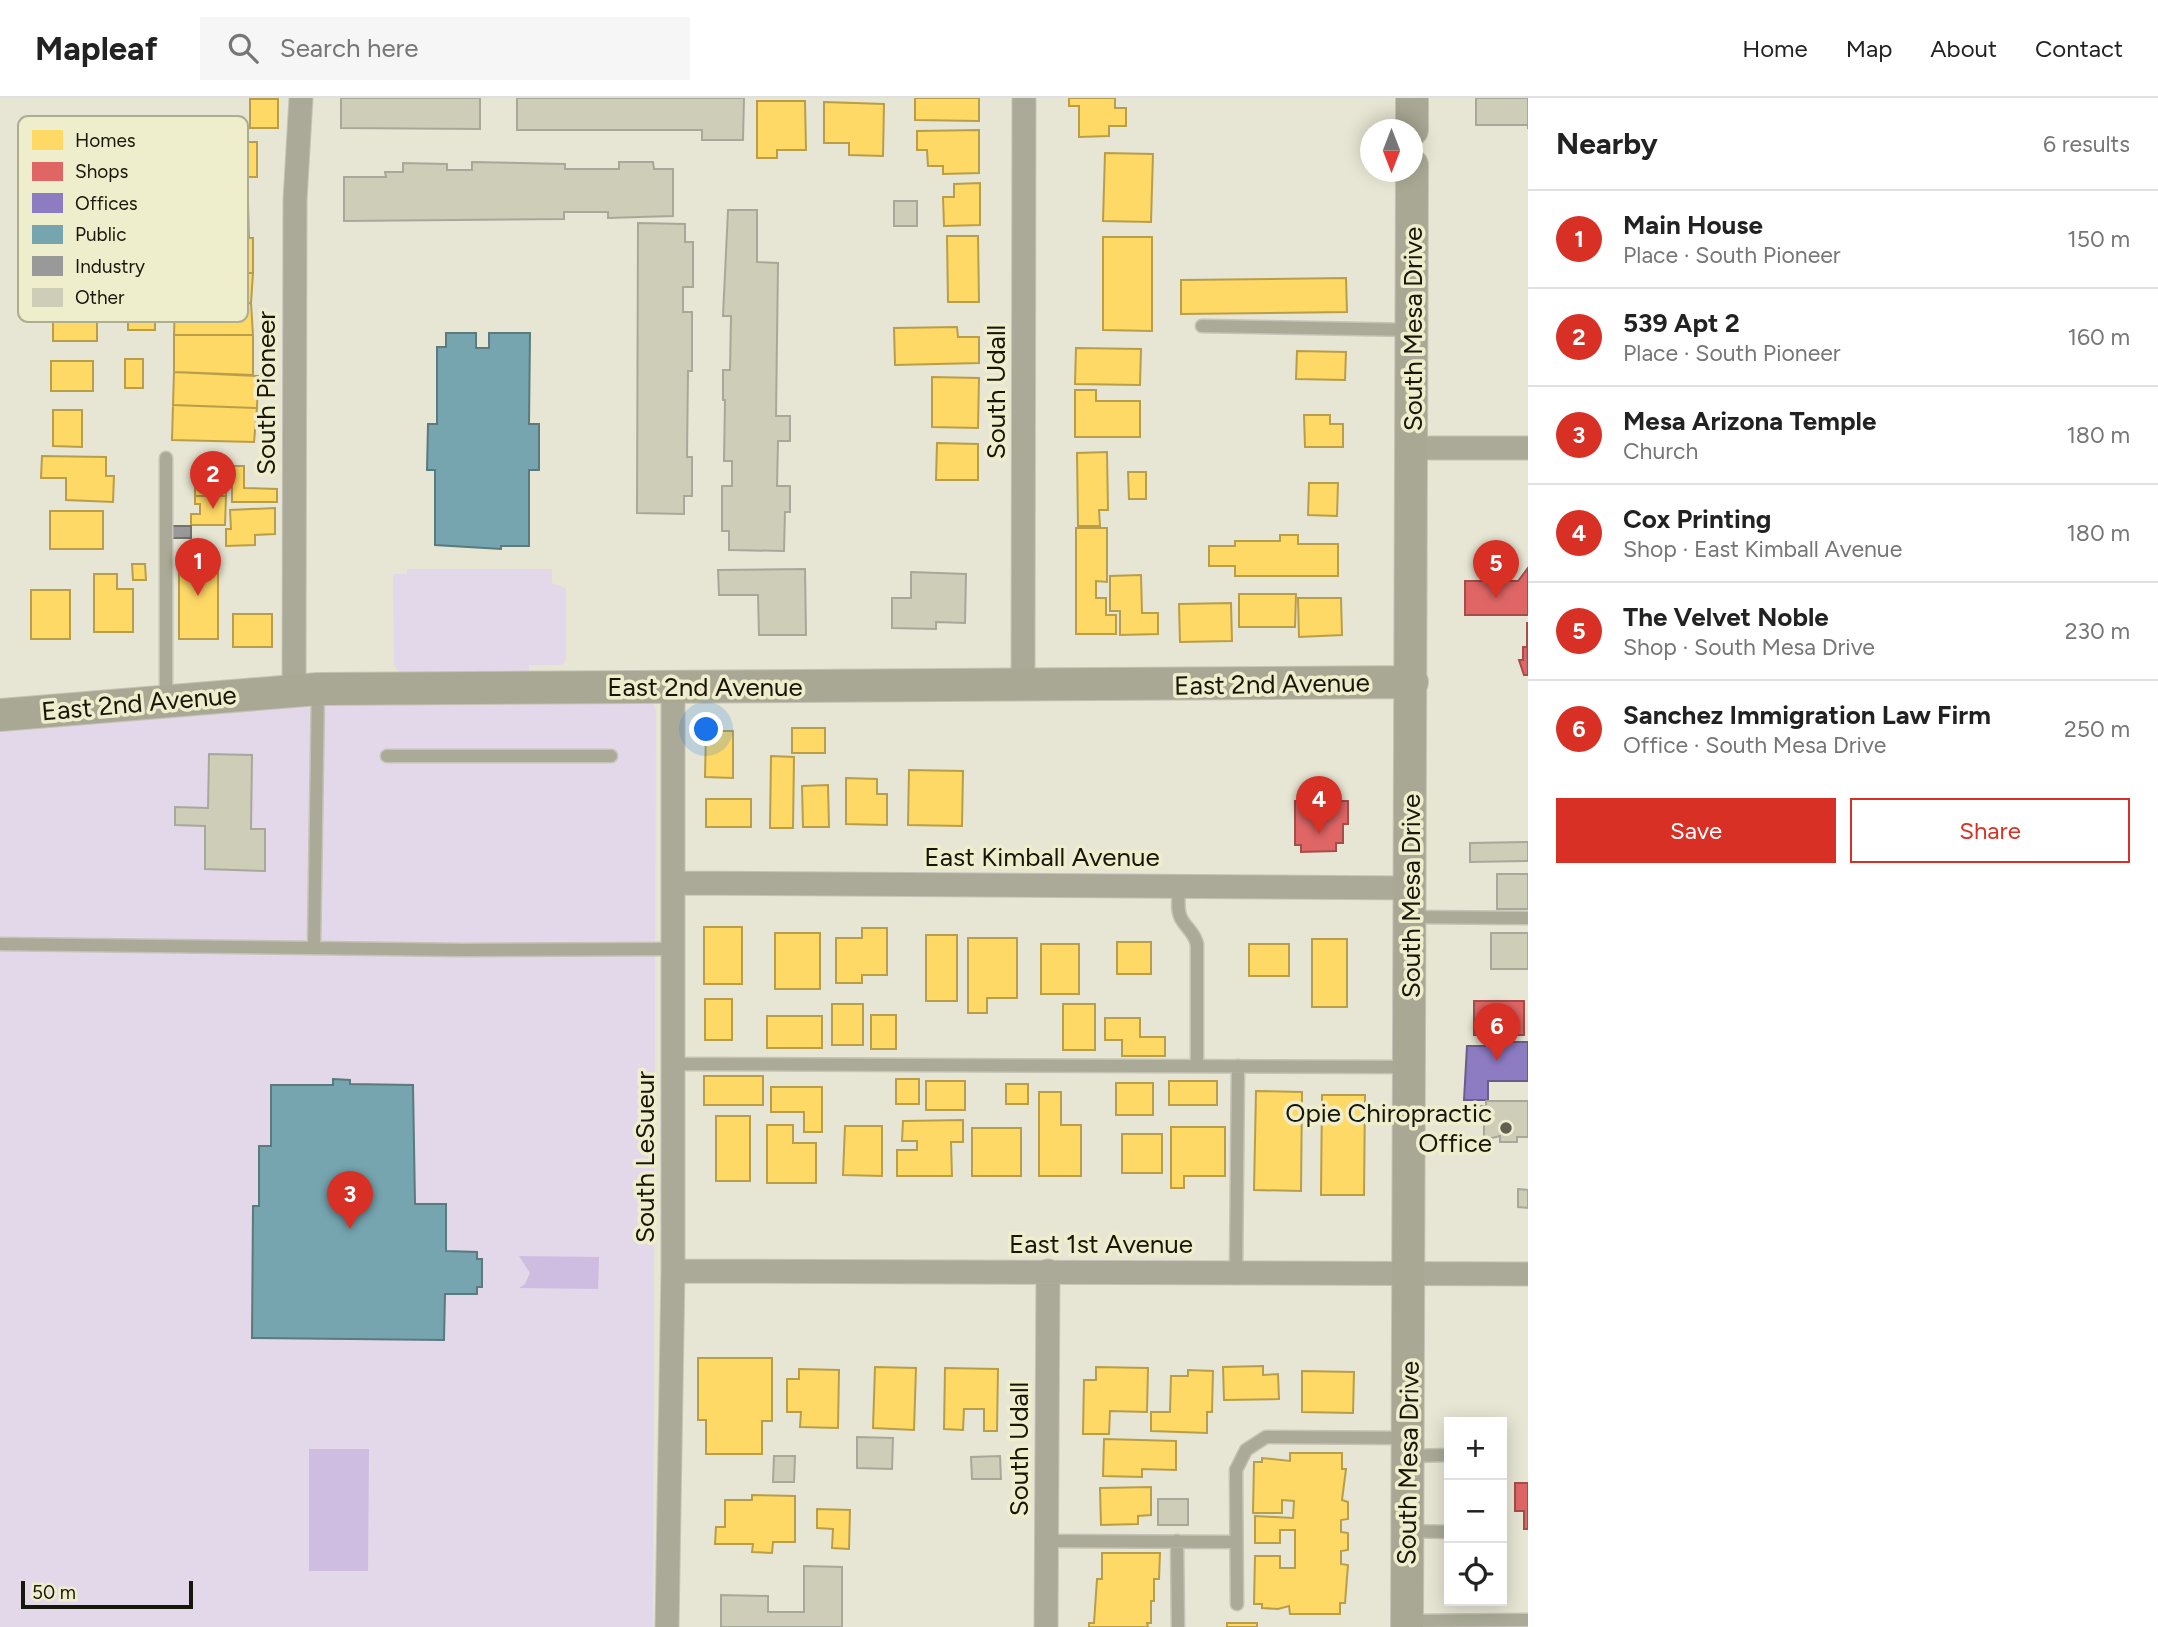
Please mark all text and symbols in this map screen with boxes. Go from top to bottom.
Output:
search box [200,17,690,80]
text: Mapleaf [35,29,158,68]
icon: search [224,29,262,67]
text: Search here [280,32,419,64]
text: Home [1742,34,1808,63]
text: Map [1846,34,1892,63]
text: About [1930,34,1997,63]
text: Contact [2035,34,2123,63]
legend [18,116,248,322]
north arrow [1360,119,1423,182]
text: Nearby [1556,125,1658,162]
text: Homes [75,129,136,152]
text: 6 results [2043,130,2130,158]
text: Shops [75,160,129,183]
text: Offices [75,192,138,215]
text: Main House [1623,209,1763,241]
text: Public [75,223,127,246]
text: 1 [1574,225,1584,253]
text: 150 m [2067,225,2130,253]
street label: South Mesa Drive [1397,227,1429,431]
text: Place · South Pioneer [1623,241,1841,269]
text: Industry [75,255,145,278]
text: Other [75,286,125,309]
text: 539 Apt 2 [1623,307,1740,339]
street label: South Pioneer [250,311,282,475]
text: 2 [1572,323,1586,351]
text: 160 m [2067,323,2130,351]
street label: South Udall [980,325,1012,459]
text: Place · South Pioneer [1623,339,1841,367]
text: Mesa Arizona Temple [1623,405,1876,437]
text: 3 [1573,421,1585,449]
text: 180 m [2066,421,2130,449]
text: Church [1623,437,1698,465]
pin: 2 [190,451,236,509]
text: Cox Printing [1623,503,1771,535]
text: 4 [1572,519,1586,547]
text: 180 m [2066,519,2130,547]
text: Shop · East Kimball Avenue [1623,535,1902,563]
pin: 1 [175,538,221,596]
pin: 5 [1473,540,1519,598]
text: The Velvet Noble [1623,601,1829,633]
text: 5 [1572,617,1586,645]
text: 230 m [2065,617,2130,645]
text: Shop · South Mesa Drive [1623,633,1875,661]
street label: East 2nd Avenue [1174,666,1370,702]
street label: East 2nd Avenue [607,671,803,703]
street label: East 2nd Avenue [40,679,238,727]
text: Sanchez Immigration Law Firm [1623,699,1991,731]
your location [689,712,723,746]
text: 6 [1572,715,1586,743]
text: 250 m [2064,715,2130,743]
text: Office · South Mesa Drive [1623,731,1886,759]
pin: 4 [1296,776,1342,834]
street label: South Mesa Drive [1395,794,1427,998]
button: Save [1556,798,1836,863]
button: Share [1850,798,2130,863]
street label: East Kimball Avenue [924,841,1160,873]
pin: 6 [1474,1003,1520,1061]
street label: South LeSueur [629,1071,661,1243]
place label: Opie Chiropractic Office [1285,1097,1492,1159]
marker: Opie Chiropractic Office [1498,1120,1514,1136]
pin: 3 [327,1171,373,1229]
street label: East 1st Avenue [1009,1228,1193,1260]
street label: South Mesa Drive [1390,1361,1426,1565]
street label: South Udall [1003,1382,1035,1516]
map controls [1444,1417,1507,1606]
button: + [1444,1417,1507,1480]
button: − [1444,1480,1507,1543]
button: locate [1444,1543,1507,1606]
scale bar [21,1578,192,1610]
text: 50 m [32,1581,76,1604]

